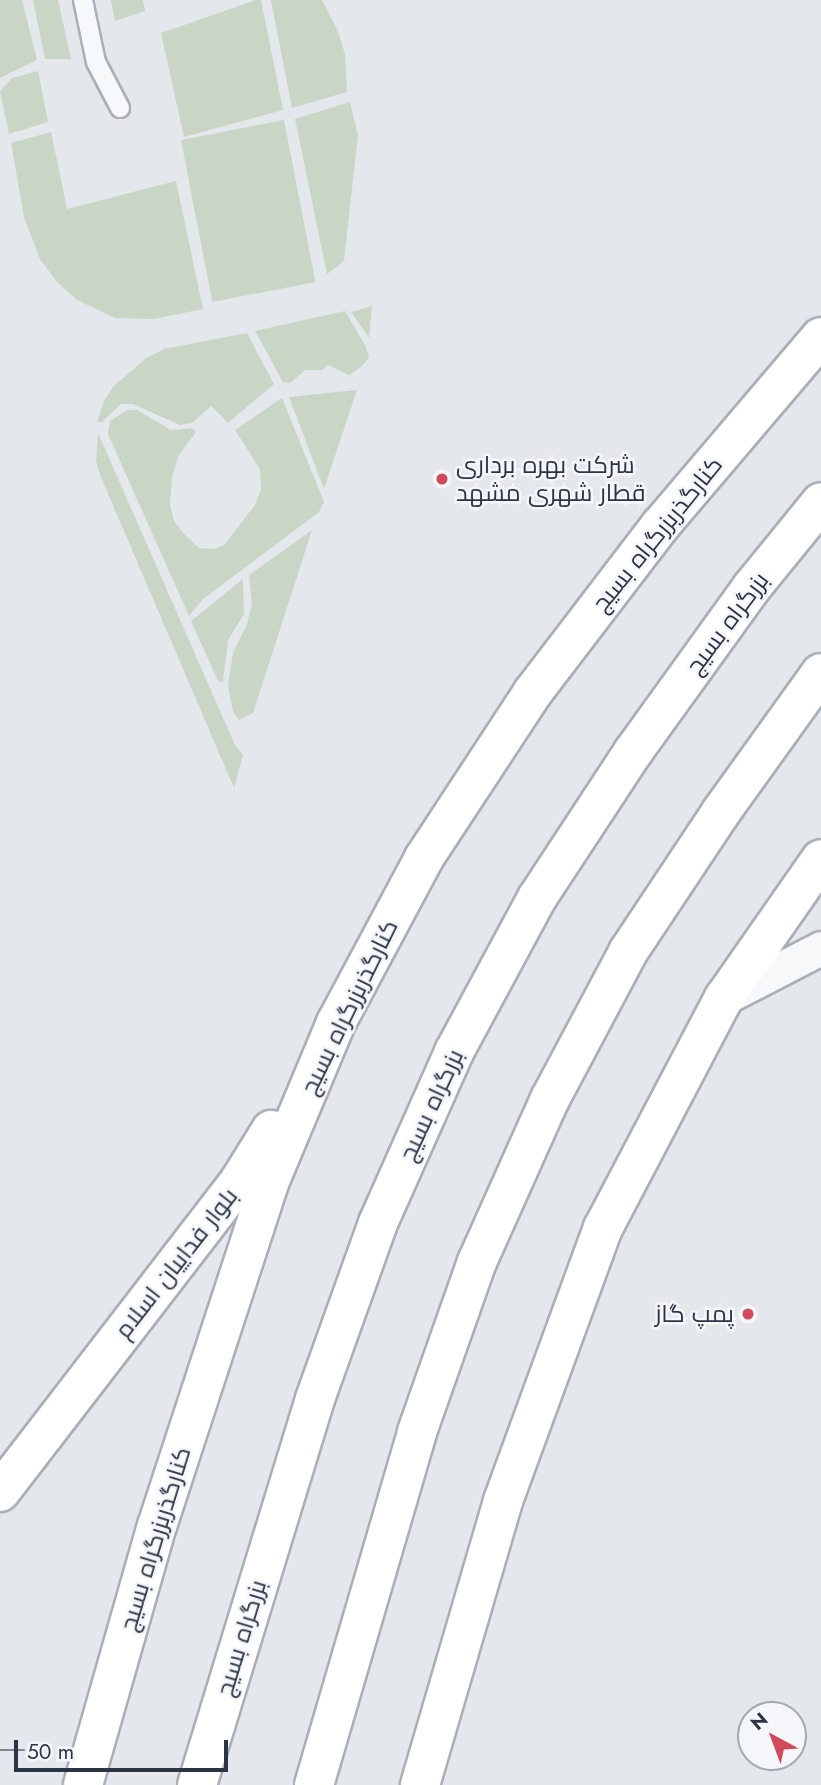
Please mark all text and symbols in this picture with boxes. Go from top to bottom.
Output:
place label: شرکت بهره برداری قطار شهری مشهد [456,451,645,507]
street label: کنارگذربزرگراه بسیج [586,451,728,617]
marker: شرکت بهره برداری قطار شهری مشهد [434,471,450,487]
street label: بزرگراه بسیج [679,566,775,680]
street label: کنارگذربزرگراه بسیج [294,915,404,1099]
street label: بزرگراه بسیج [393,1044,469,1166]
street label: بلوار فداییان اسلام [108,1182,244,1344]
place label: پمپ گاز [655,1300,734,1328]
marker: پمپ گاز [740,1306,756,1322]
street label: کنارگذربزرگراه بسیج [113,1443,197,1635]
street label: بزرگراه بسیج [210,1576,272,1700]
north arrow [737,1701,807,1771]
text: N [745,1706,774,1736]
scale bar [18,1726,231,1770]
text: 50 m [27,1737,74,1767]

